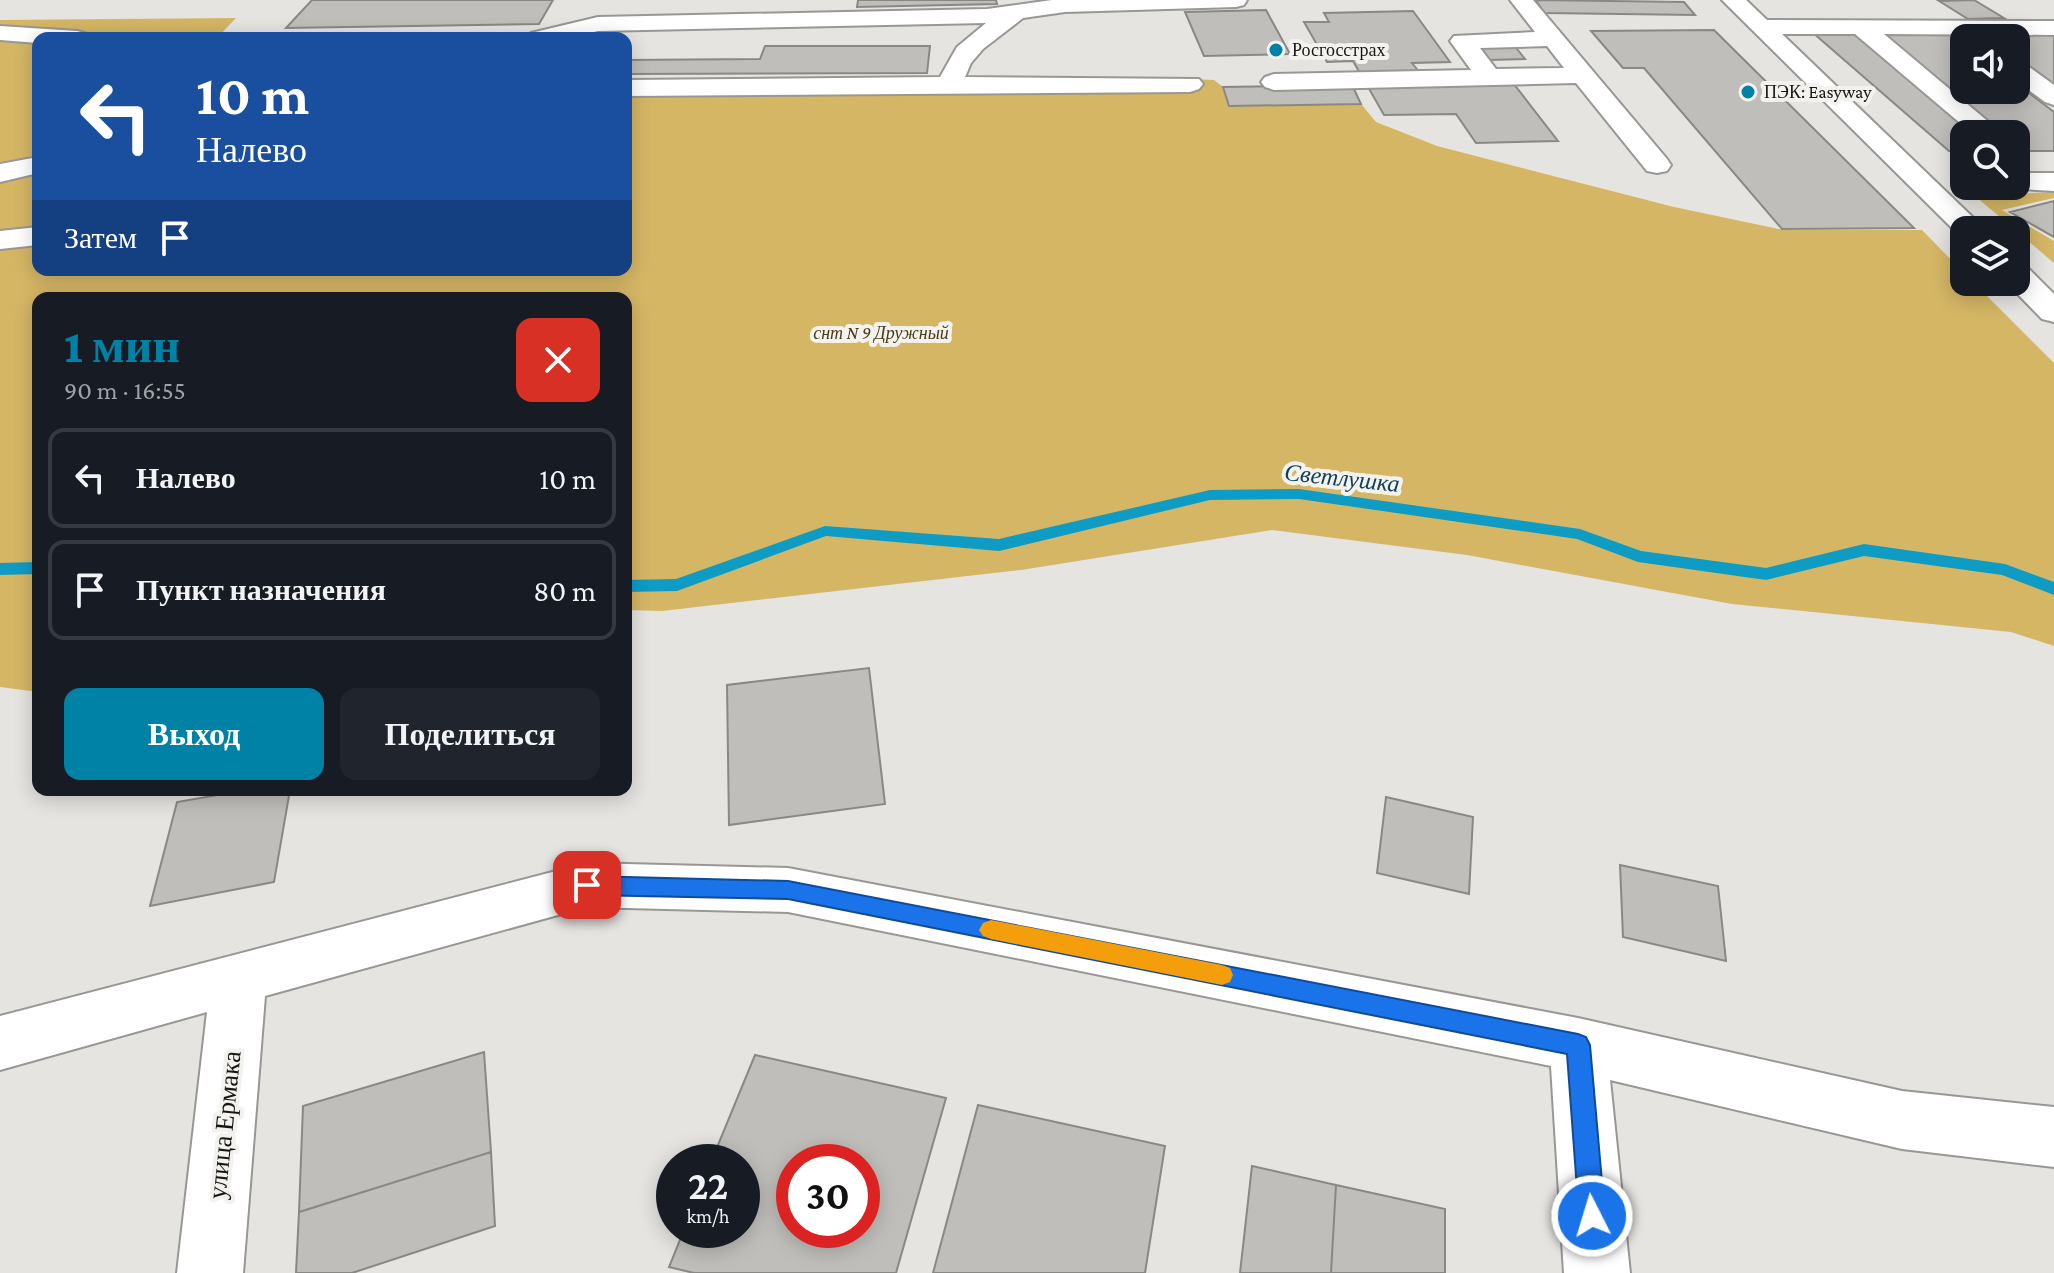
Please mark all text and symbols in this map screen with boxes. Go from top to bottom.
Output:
map controls [1950,24,2030,296]
button: sound [1950,24,2030,104]
place label: Росгосстрах [1292,40,1385,60]
marker: Росгосстрах [1267,41,1285,59]
icon: left [64,64,168,168]
text: 10 m [196,64,309,126]
place label: ПЭК: Easyway [1764,82,1872,102]
marker: ПЭК: Easyway [1739,83,1757,101]
button: search [1950,120,2030,200]
text: Налево [196,130,307,170]
icon: arrive [153,216,197,260]
button: layers [1950,216,2030,296]
text: Затем [64,221,137,254]
button: close [516,318,600,402]
text: 1 мин [64,319,180,372]
park label: снт N 9 Дружный [813,323,949,343]
text: 90 m · 16:55 [64,376,186,405]
icon: left [68,456,112,500]
water label: Светлушка [1283,458,1401,497]
text: Налево [136,461,236,494]
text: 10 m [539,462,596,495]
icon: arrive [68,568,112,612]
text: Пункт назначения [136,573,386,606]
text: 80 m [533,574,596,607]
button: Выход [64,688,324,780]
button: Поделиться [340,688,600,780]
pin [553,851,621,919]
icon: arrive [565,863,609,907]
street label: улица Ермака [202,1049,247,1201]
speed limit sign: 30 [776,1144,880,1248]
text: 22 [688,1163,728,1208]
position arrow [1550,1174,1634,1258]
text: km/h [686,1205,730,1227]

